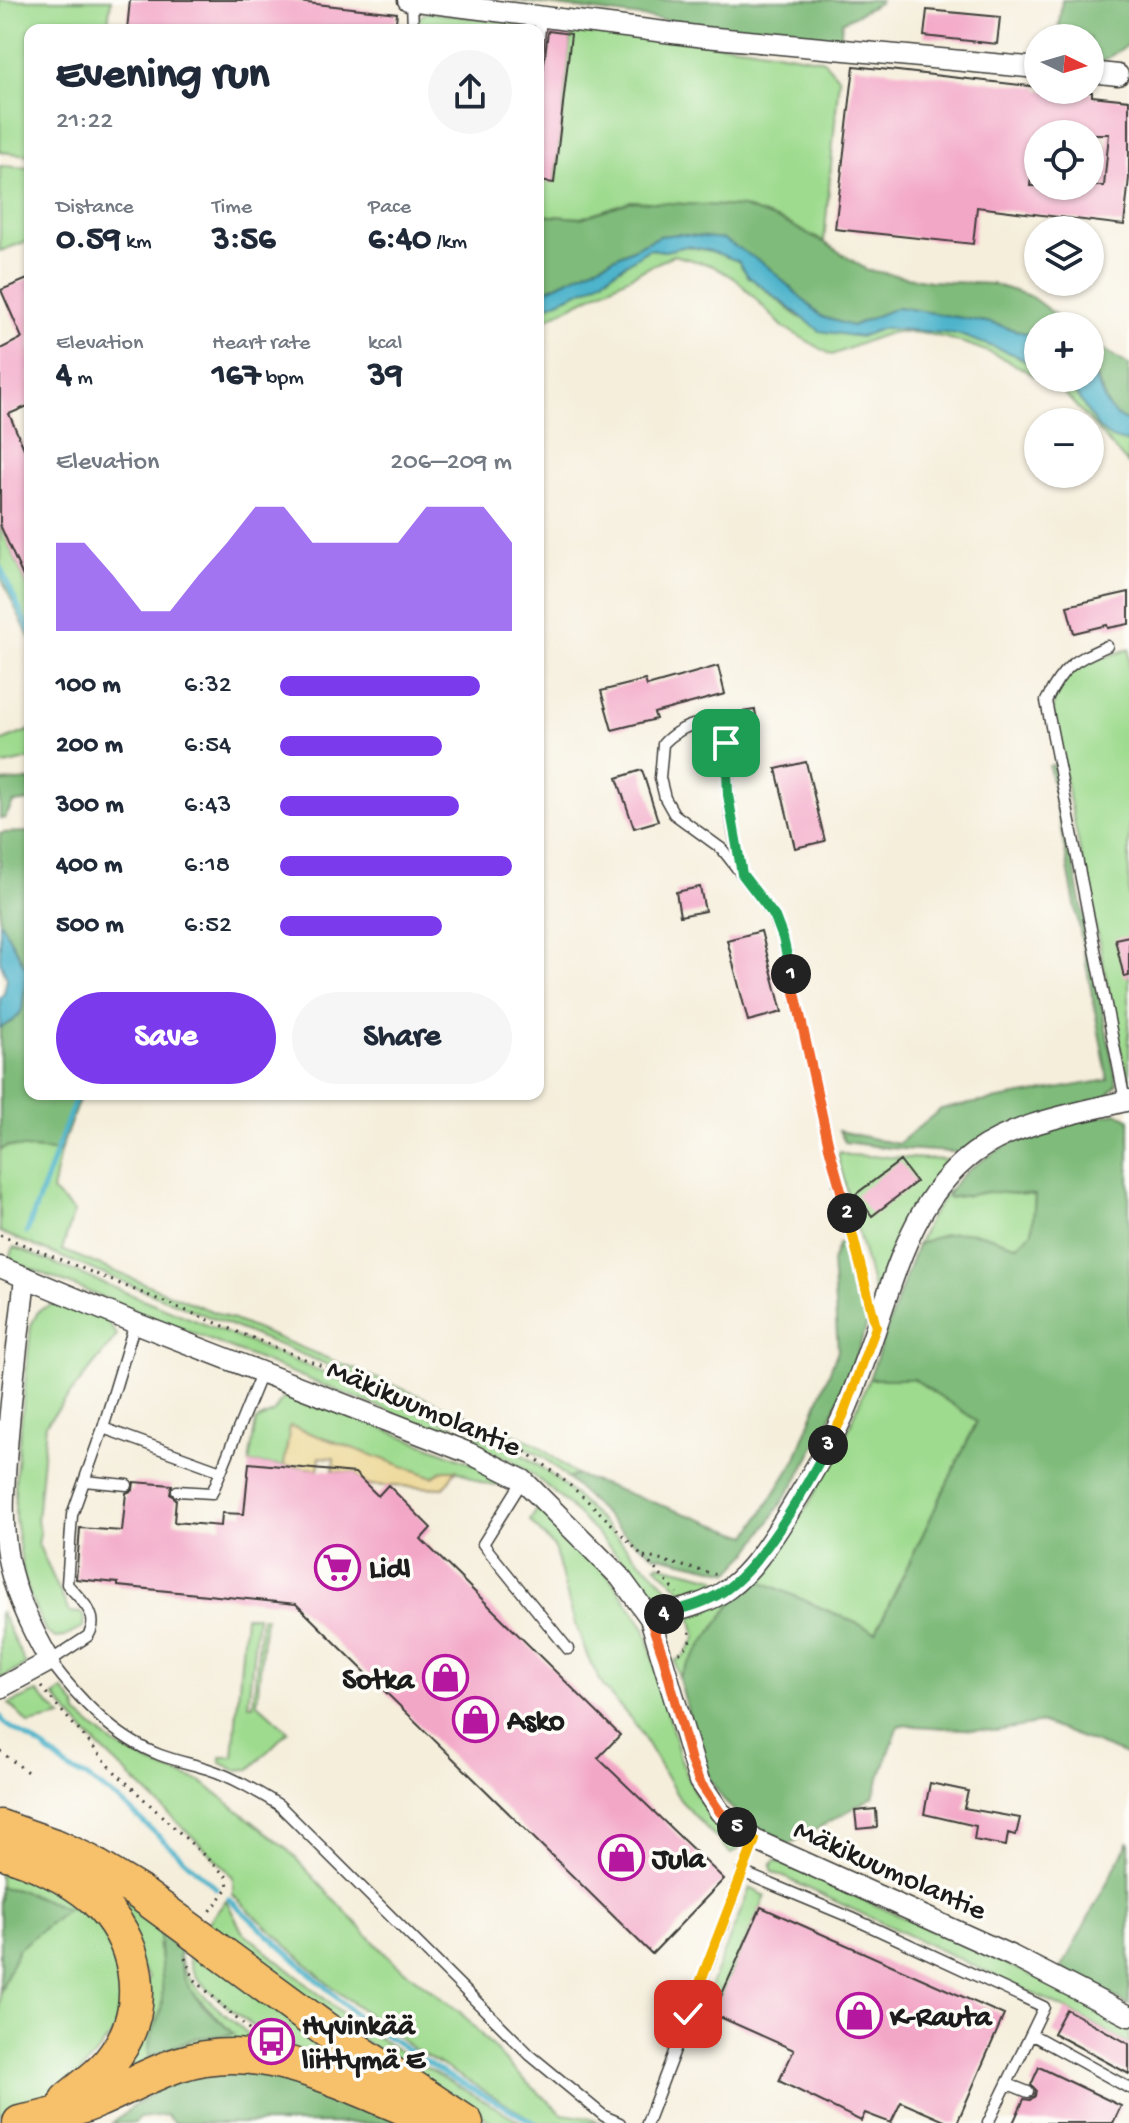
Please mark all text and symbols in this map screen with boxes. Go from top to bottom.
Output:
north arrow [1024,24,1104,104]
map controls [1024,24,1104,488]
button: share [428,50,512,134]
text: Evening run [56,51,269,103]
text: 21:22 [56,107,113,138]
button: locate [1024,120,1104,200]
text: Distance [56,195,134,221]
text: Time [212,195,252,221]
text: Pace [368,195,411,221]
button: layers [1024,216,1104,296]
text: 0.59 [56,221,121,261]
text: 3:56 [212,221,275,261]
text: 6:40 [368,221,431,261]
text: km [121,230,152,256]
text: /km [431,230,467,256]
button: + [1024,312,1104,392]
text: Elevation [56,331,143,357]
text: Heart rate [212,331,310,357]
text: kcal [368,331,402,357]
text: 4 [56,357,72,397]
text: 167 [212,357,261,397]
text: 39 [368,357,403,397]
text: m [72,366,93,392]
text: bpm [261,366,304,392]
button: − [1024,408,1104,488]
text: Elevation [56,448,159,479]
text: 206–209 m [390,448,512,479]
text: 100 m [56,671,121,702]
text: 6:32 [184,671,232,702]
pin [692,709,760,777]
icon: arrive [704,721,748,765]
text: 200 m [56,731,123,762]
text: 6:54 [184,731,231,762]
text: 300 m [56,791,124,822]
text: 6:43 [184,791,231,822]
text: 400 m [56,851,122,882]
text: 6:18 [184,851,230,882]
text: 500 m [56,911,124,942]
text: 6:52 [184,911,232,942]
pin: 1 [771,954,811,994]
text: 1 [787,961,795,987]
button: Save [56,992,276,1084]
button: Share [292,992,512,1084]
pin: 2 [827,1193,867,1233]
text: 2 [842,1200,852,1226]
street label: Mäkikuumolantie [321,1353,526,1467]
pin: 3 [808,1425,848,1465]
text: 3 [822,1432,834,1458]
supermarket icon: Lidl [314,1543,362,1591]
place label: Lidl [369,1554,411,1589]
pin: 4 [644,1594,684,1634]
text: 4 [659,1601,669,1627]
shop icon: Sotka [421,1654,469,1702]
place label: Sotka [342,1665,415,1700]
shop icon: Asko [452,1695,500,1743]
place label: Asko [506,1706,565,1741]
pin: 5 [717,1807,757,1847]
text: 5 [731,1814,743,1840]
street label: Mäkikuumolantie [787,1814,992,1931]
shop icon: Jula [597,1833,645,1881]
place label: Jula [651,1844,707,1879]
pin [654,1980,722,2048]
shop icon: K-Rauta [835,1991,883,2039]
icon: check [666,1992,710,2036]
place label: K-Rauta [889,2002,993,2037]
place label: Hyvinkää liittymä E [301,2011,427,2080]
bus stop icon: Hyvinkää liittymä E [247,2017,295,2065]

